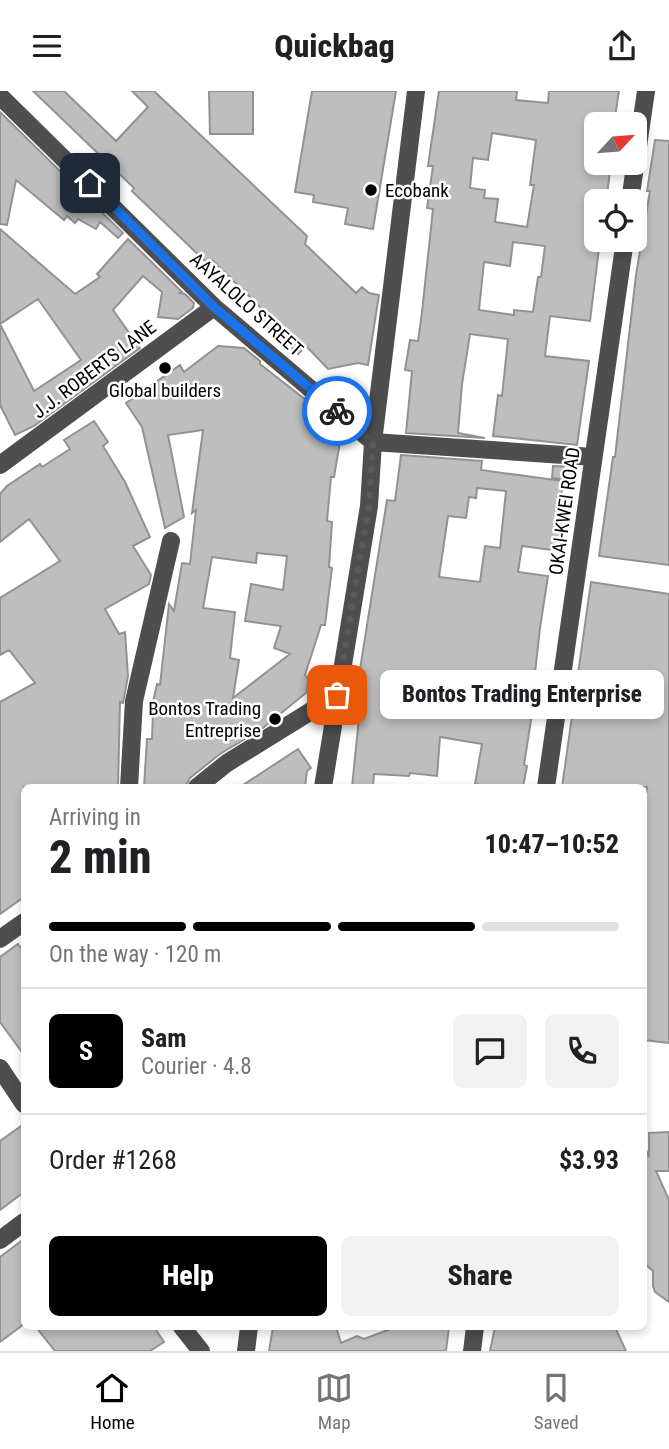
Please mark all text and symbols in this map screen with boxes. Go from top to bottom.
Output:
icon: menu [28,27,66,65]
text: Quickbag [274,27,395,65]
icon: share [603,27,641,65]
north arrow [584,112,648,175]
map controls [584,112,647,252]
pin [60,153,120,213]
icon: home [71,164,109,202]
place label: Ecobank [385,179,449,202]
marker: Ecobank [363,182,379,198]
button: locate [584,189,647,252]
street label: AAYALOLO STREET [185,248,308,361]
street label: J.J. ROBERTS LANE [28,315,161,423]
marker: Global builders [157,360,173,376]
courier [302,376,372,446]
place label: Global builders [109,379,221,402]
icon: bike [318,392,356,430]
street label: OKAI-KWEI ROAD [544,446,585,576]
pin [307,665,367,725]
callout: Bontos Trading Enterprise [379,671,662,719]
icon: bag [318,676,356,714]
text: Bontos Trading Enterprise [402,681,642,708]
place label: Bontos Trading Entreprise [148,697,261,742]
marker: Bontos Trading Entreprise [267,711,283,727]
text: Arriving in [49,804,141,831]
text: 10:47–10:52 [485,829,619,859]
text: 2 min [49,830,152,884]
text: On the way · 120 m [49,941,221,968]
button: chat [453,1014,527,1088]
button: phone [545,1014,619,1088]
text: Sam [141,1023,187,1053]
text: S [79,1036,93,1066]
text: Courier · 4.8 [141,1053,252,1080]
text: Order #1268 [49,1145,177,1175]
text: $3.93 [559,1145,619,1175]
button: Help [49,1236,327,1316]
button: Share [341,1236,619,1316]
tab: Home [90,1369,135,1434]
tab: Map [315,1369,353,1434]
tab: Saved [534,1369,579,1434]

